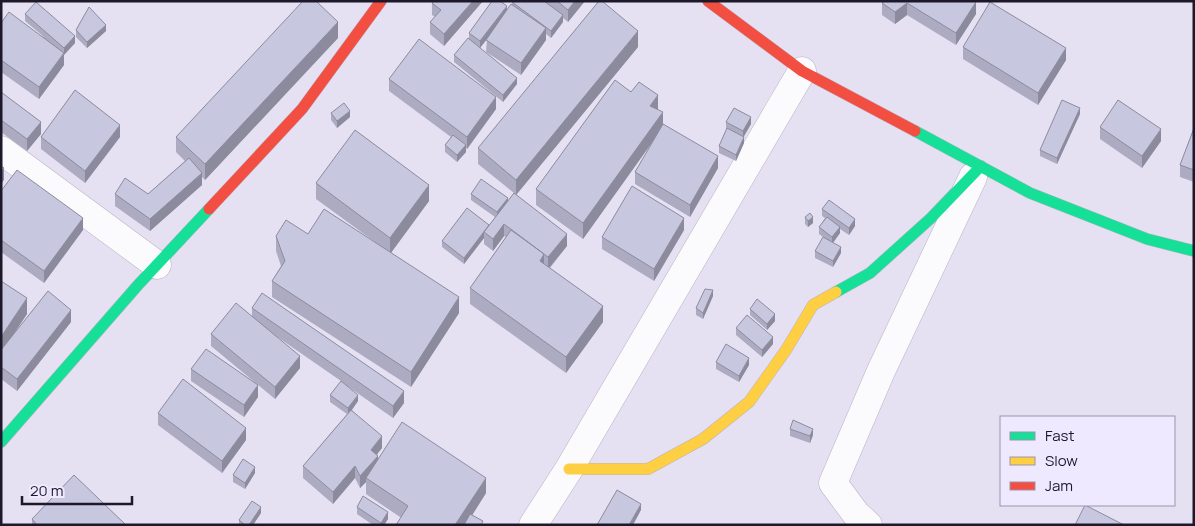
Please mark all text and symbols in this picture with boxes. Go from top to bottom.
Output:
legend [1000,416,1175,506]
text: Fast [1045,425,1074,446]
text: Slow [1045,450,1078,471]
scale bar [22,474,132,506]
text: Jam [1045,475,1073,496]
text: 20 m [30,480,63,501]

